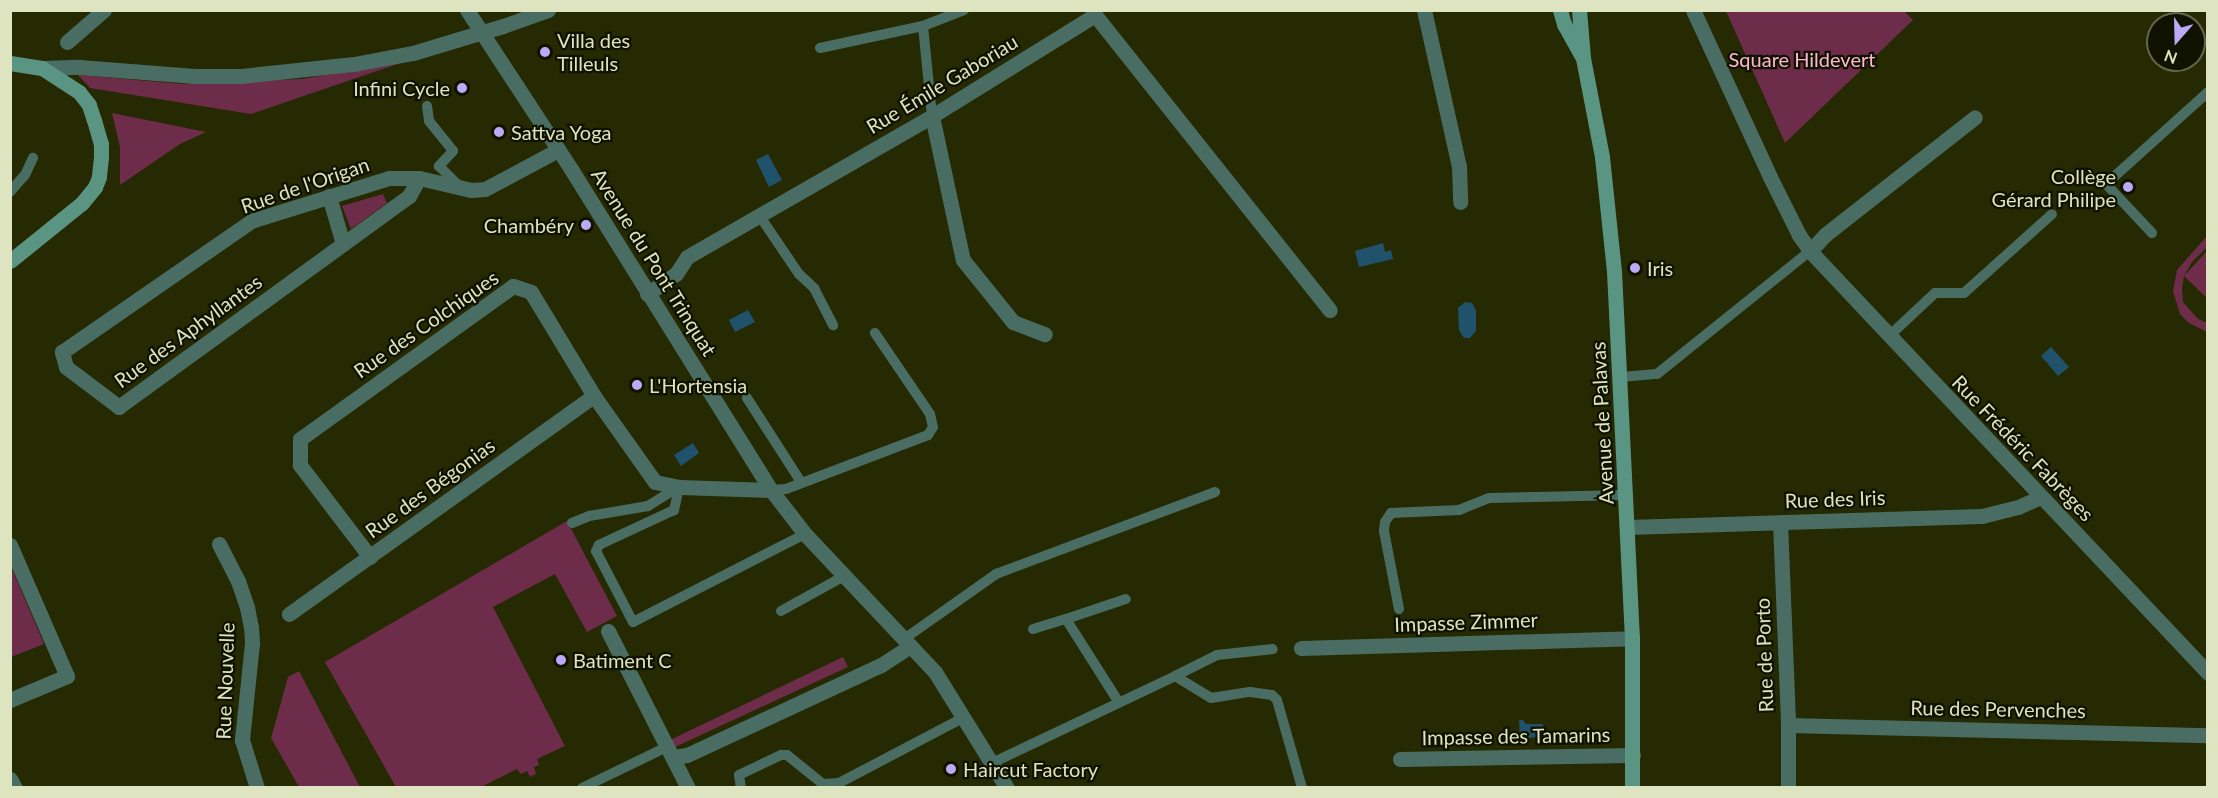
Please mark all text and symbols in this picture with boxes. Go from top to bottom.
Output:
north arrow [2146,12,2206,72]
place label: Villa des Tilleuls [557,28,630,75]
street label: Rue Émile Gaboriau [862,29,1022,139]
marker: Villa des Tilleuls [538,45,552,59]
text: N [2161,46,2179,69]
park label: Square Hildevert [1729,47,1875,71]
place label: Infini Cycle [353,76,450,100]
marker: Infini Cycle [455,81,469,95]
place label: Sattva Yoga [511,120,612,144]
marker: Sattva Yoga [492,125,506,139]
street label: Rue de l'Origan [238,152,372,218]
street label: Avenue du Pont Trinquat [586,164,722,360]
place label: Collège Gérard Philipe [1991,164,2116,211]
marker: Collège Gérard Philipe [2121,180,2135,194]
place label: Chambéry [484,213,574,237]
marker: Chambéry [579,218,593,232]
place label: Iris [1647,256,1673,280]
marker: Iris [1628,261,1642,275]
street label: Rue des Colchiques [349,265,503,383]
street label: Rue des Aphyllantes [109,269,267,393]
street label: Avenue de Palavas [1586,341,1618,505]
street label: Rue Frédéric Fabrèges [1947,370,2099,526]
place label: L'Hortensia [649,373,747,397]
marker: L'Hortensia [630,378,644,392]
street label: Rue des Bégonias [361,433,499,543]
street label: Rue des Iris [1784,485,1886,513]
street label: Rue de Porto [1750,597,1778,713]
street label: Impasse Zimmer [1394,608,1538,636]
street label: Rue Nouvelle [211,622,239,740]
place label: Batiment C [573,648,672,672]
marker: Batiment C [554,653,568,667]
street label: Rue des Pervenches [1910,695,2086,723]
street label: Impasse des Tamarins [1421,722,1611,750]
place label: Haircut Factory [963,757,1098,781]
marker: Haircut Factory [944,762,958,776]

